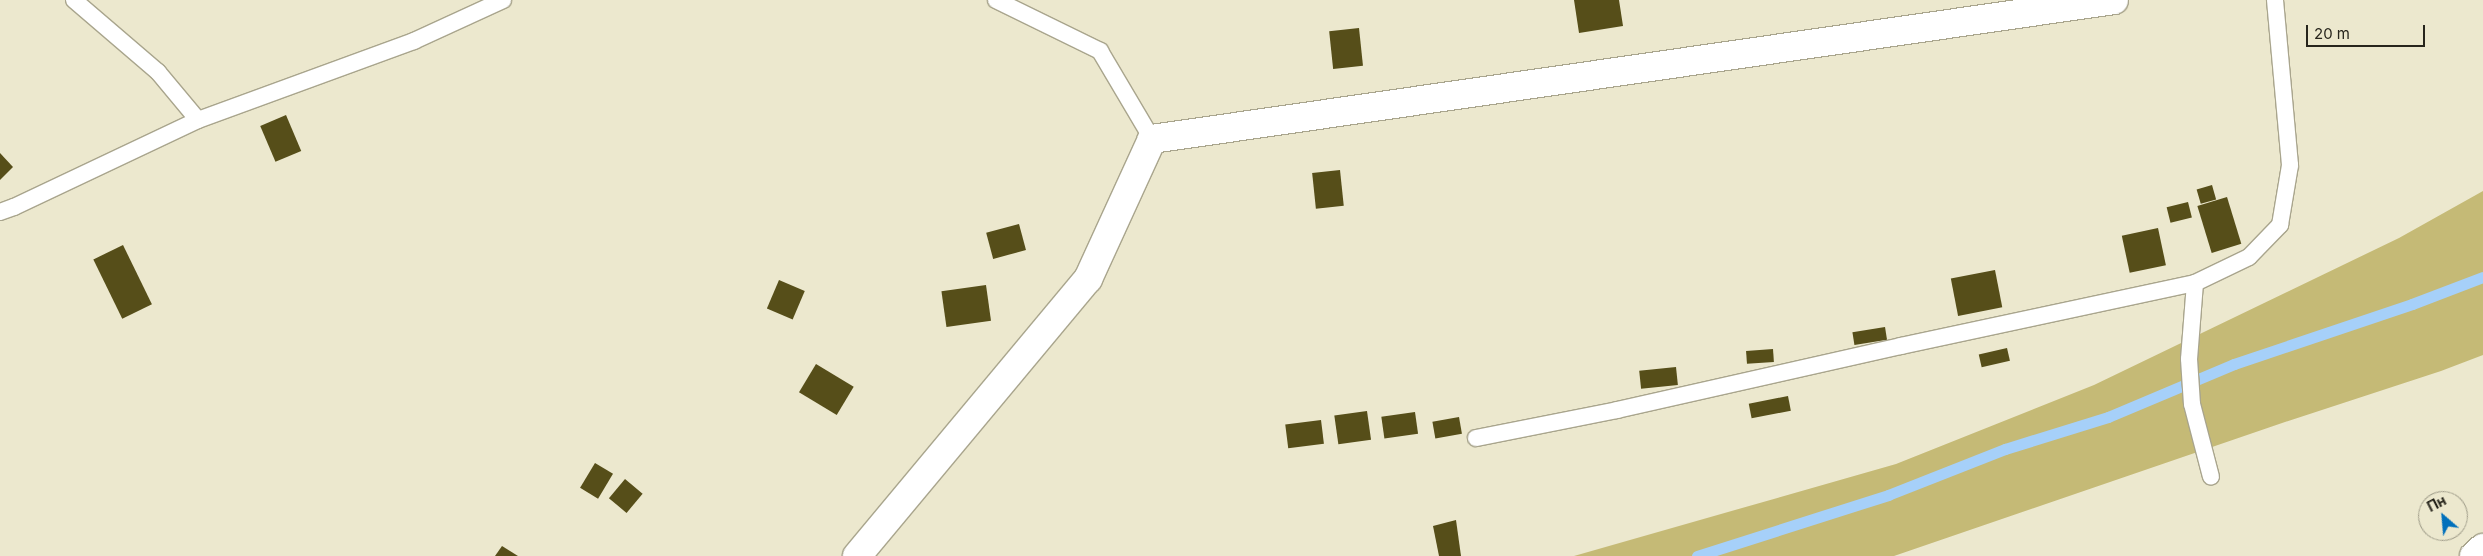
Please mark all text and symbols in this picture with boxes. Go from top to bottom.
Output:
scale bar [2308,15,2427,47]
text: 20 m [2314,24,2350,43]
north arrow [2418,491,2468,541]
text: Пн [2424,491,2449,515]

